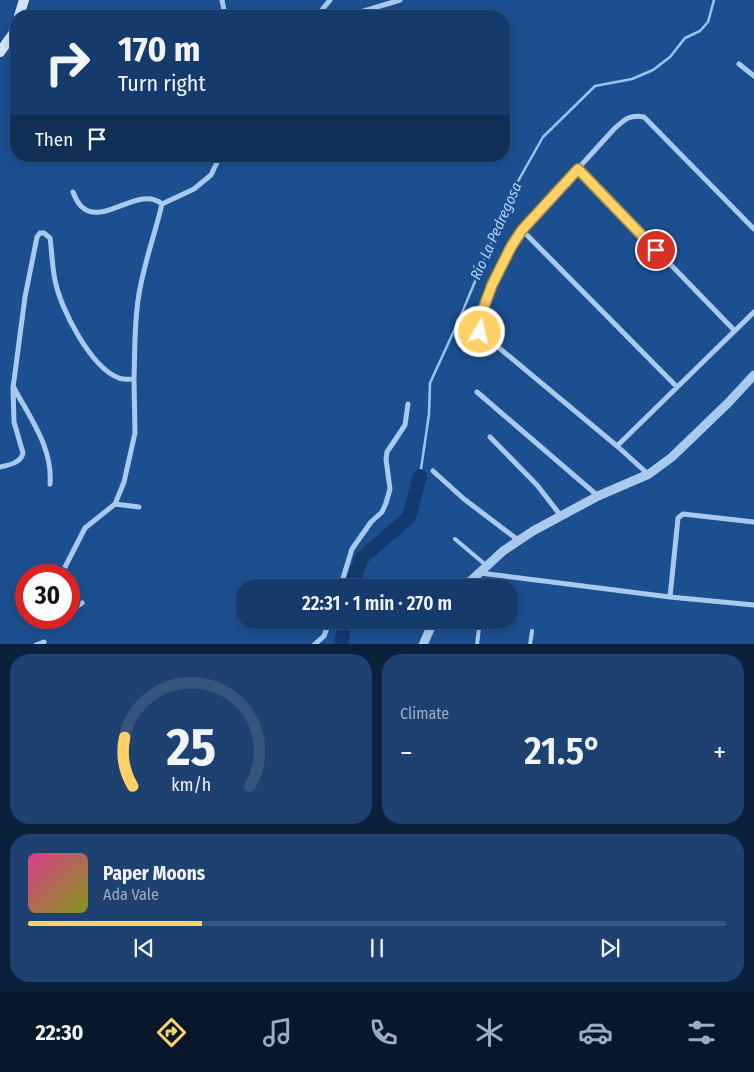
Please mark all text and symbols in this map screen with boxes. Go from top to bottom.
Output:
text: 170 m [118,28,201,70]
icon: right [35,30,100,95]
text: Turn right [118,70,206,97]
icon: arrive [83,125,111,153]
text: Then [35,128,73,151]
water label: Río La Pedregosa [466,179,526,282]
pin [635,229,677,271]
icon: arrive [642,236,670,264]
position arrow [453,305,505,357]
speed limit sign: 30 [15,564,80,629]
text: 22:31 · 1 min · 270 m [302,592,452,615]
text: Climate [400,704,449,723]
text: 25 [165,716,216,779]
text: 21.5° [524,728,602,774]
text: − [400,736,413,769]
text: + [713,736,726,769]
text: km/h [171,774,211,796]
text: Paper Moons [103,862,205,885]
text: Ada Vale [103,885,159,904]
icon: previous [130,934,158,962]
icon: pause [363,934,391,962]
icon: next [596,934,624,962]
icon: directions [154,1015,189,1050]
icon: music [260,1015,295,1050]
icon: phone [366,1015,401,1050]
icon: climate [472,1015,507,1050]
icon: car [578,1015,613,1050]
icon: filters [684,1015,719,1050]
text: 22:30 [35,1019,84,1046]

